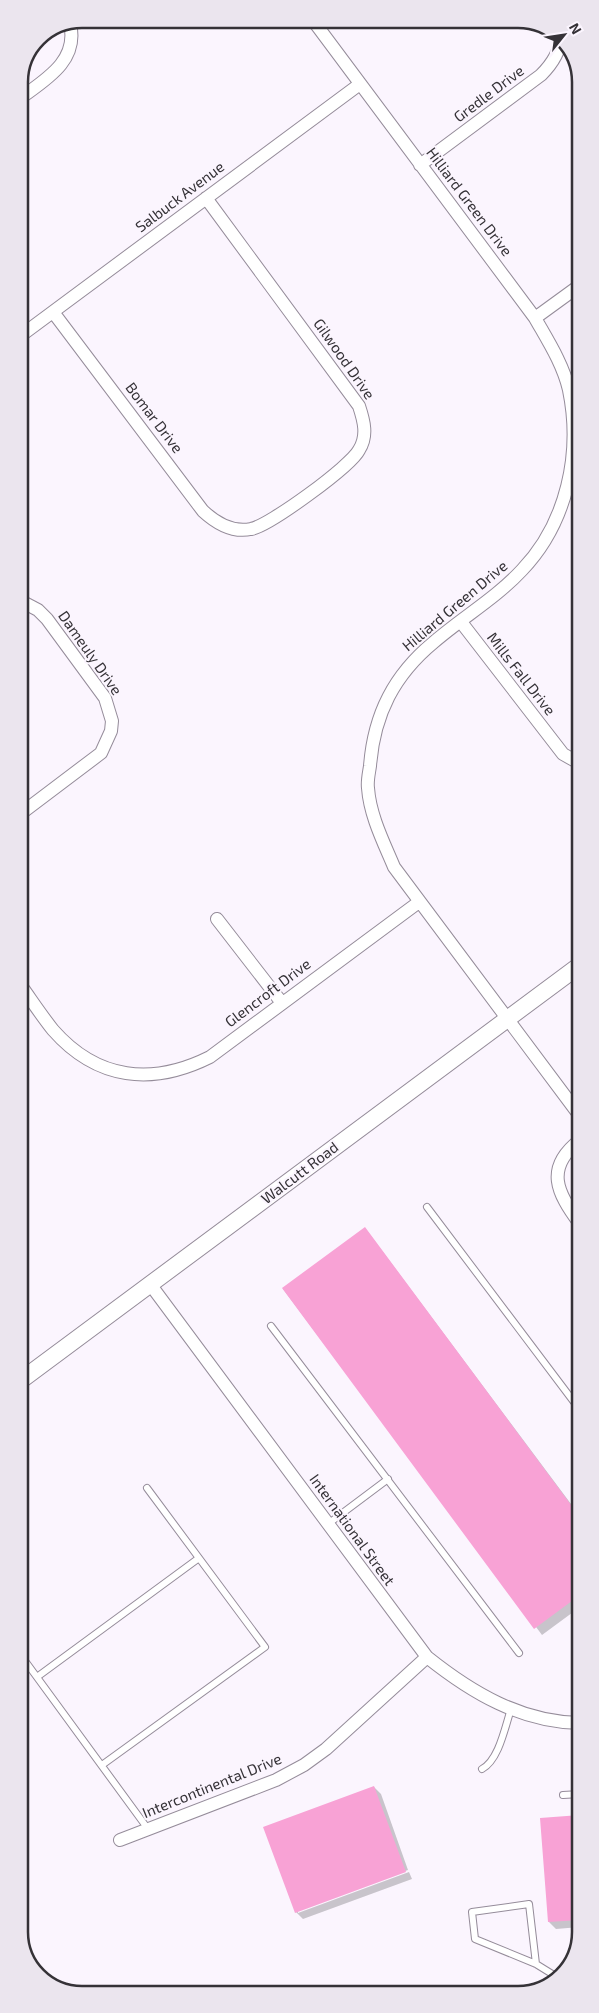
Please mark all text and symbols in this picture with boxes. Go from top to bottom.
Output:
north arrow [539,10,589,60]
text: N [566,20,586,37]
street label: Gredle Drive [450,61,527,125]
street label: Hilliard Green Drive [423,143,517,259]
street label: Salbuck Avenue [132,157,227,235]
street label: Gilwood Drive [310,315,379,402]
street label: Bomar Drive [122,378,187,456]
street label: Hilliard Green Drive [398,556,510,654]
street label: Dameuly Drive [55,607,126,698]
street label: Mills Fall Drive [484,628,560,718]
street label: Glencroft Drive [221,954,314,1030]
street label: Walcutt Road [257,1137,342,1207]
street label: International Street [306,1470,399,1589]
street label: Intercontinental Drive [139,1749,284,1821]

